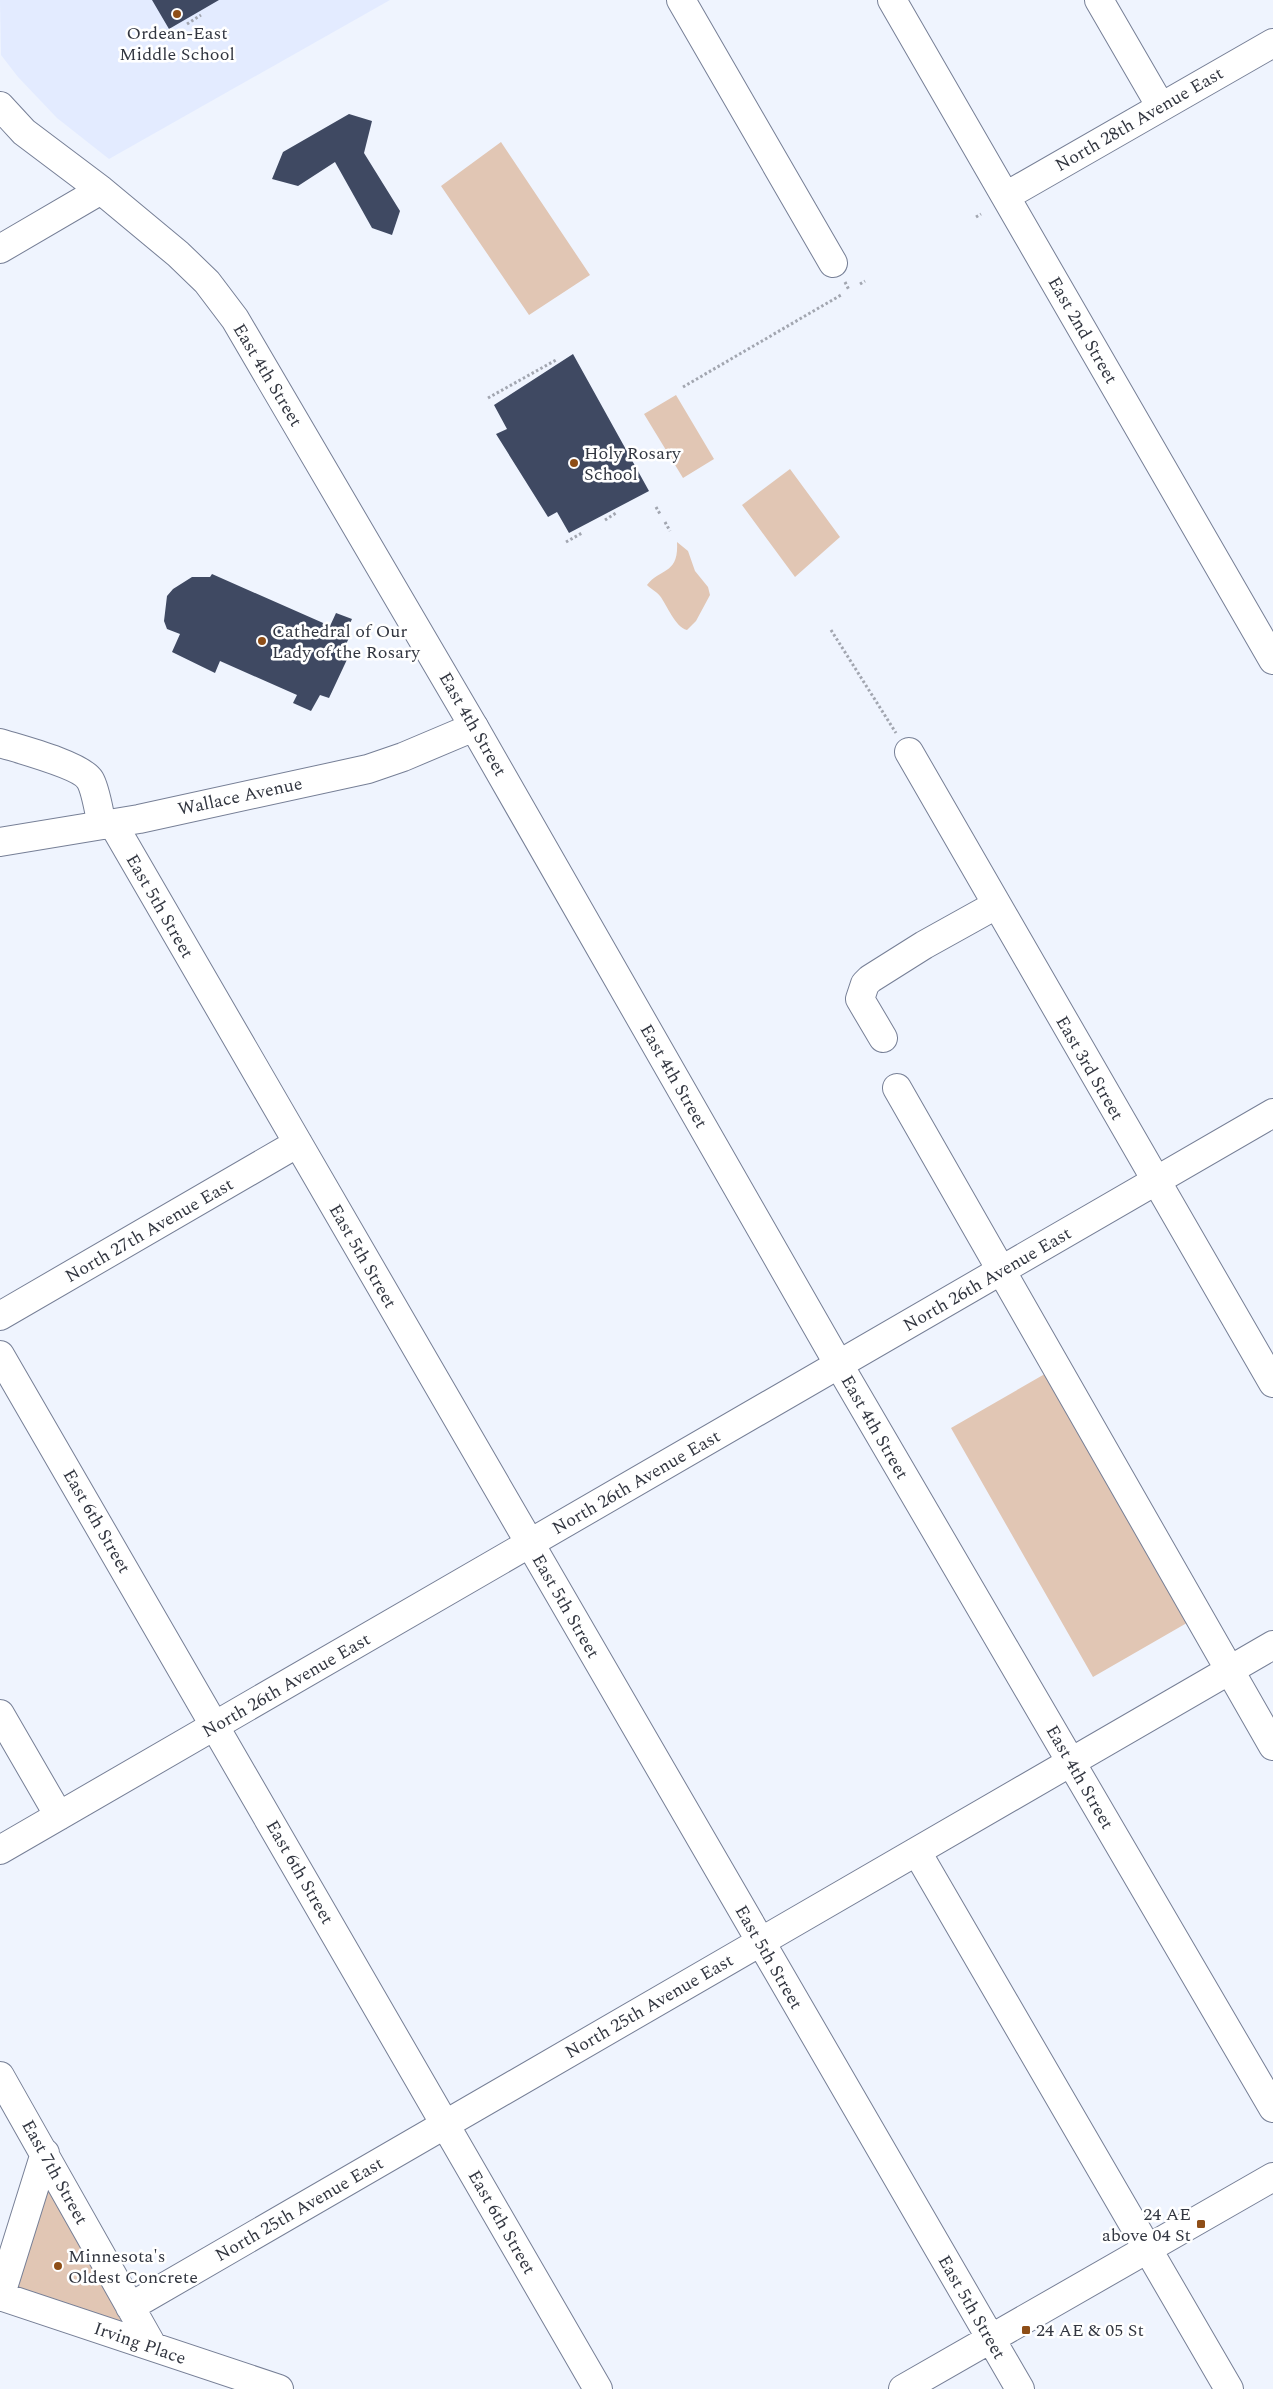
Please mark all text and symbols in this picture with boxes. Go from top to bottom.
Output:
marker: Ordean-East Middle School [171,8,183,20]
place label: Ordean-East Middle School [119,20,235,68]
street label: North 28th Avenue East [1050,60,1228,179]
street label: East 2nd Street [1041,271,1124,389]
street label: East 4th Street [226,318,309,432]
place label: Holy Rosary School [584,440,682,488]
marker: Holy Rosary School [568,457,580,469]
place label: Cathedral of Our Lady of the Rosary [272,618,421,666]
marker: Cathedral of Our Lady of the Rosary [256,635,268,647]
street label: East 4th Street [432,667,513,781]
street label: Wallace Avenue [175,770,305,823]
street label: East 5th Street [119,849,200,963]
street label: East 3rd Street [1049,1011,1130,1126]
street label: East 4th Street [633,1019,714,1133]
street label: North 27th Avenue East [60,1171,238,1290]
street label: East 5th Street [322,1199,403,1313]
street label: North 26th Avenue East [898,1220,1076,1339]
street label: East 4th Street [834,1370,915,1484]
street label: North 26th Avenue East [547,1423,725,1542]
street label: East 6th Street [56,1464,137,1578]
street label: East 5th Street [525,1549,606,1663]
street label: North 26th Avenue East [197,1626,375,1745]
street label: East 4th Street [1039,1720,1120,1834]
street label: East 6th Street [259,1815,340,1929]
street label: East 5th Street [728,1900,809,2014]
street label: North 25th Avenue East [560,1947,738,2066]
street label: East 7th Street [14,2115,95,2230]
street label: North 25th Avenue East [210,2150,388,2269]
street label: East 6th Street [461,2165,542,2279]
place label: 24 AE above 04 St [1102,2201,1191,2249]
marker: 24 AE above 04 St [1195,2218,1207,2230]
place label: Minnesota's Oldest Concrete [68,2243,198,2291]
street label: East 5th Street [931,2250,1012,2364]
marker: Minnesota's Oldest Concrete [52,2260,64,2272]
street label: Irving Place [90,2315,190,2372]
place label: 24 AE & 05 St [1036,2317,1144,2344]
marker: 24 AE & 05 St [1020,2324,1032,2336]

